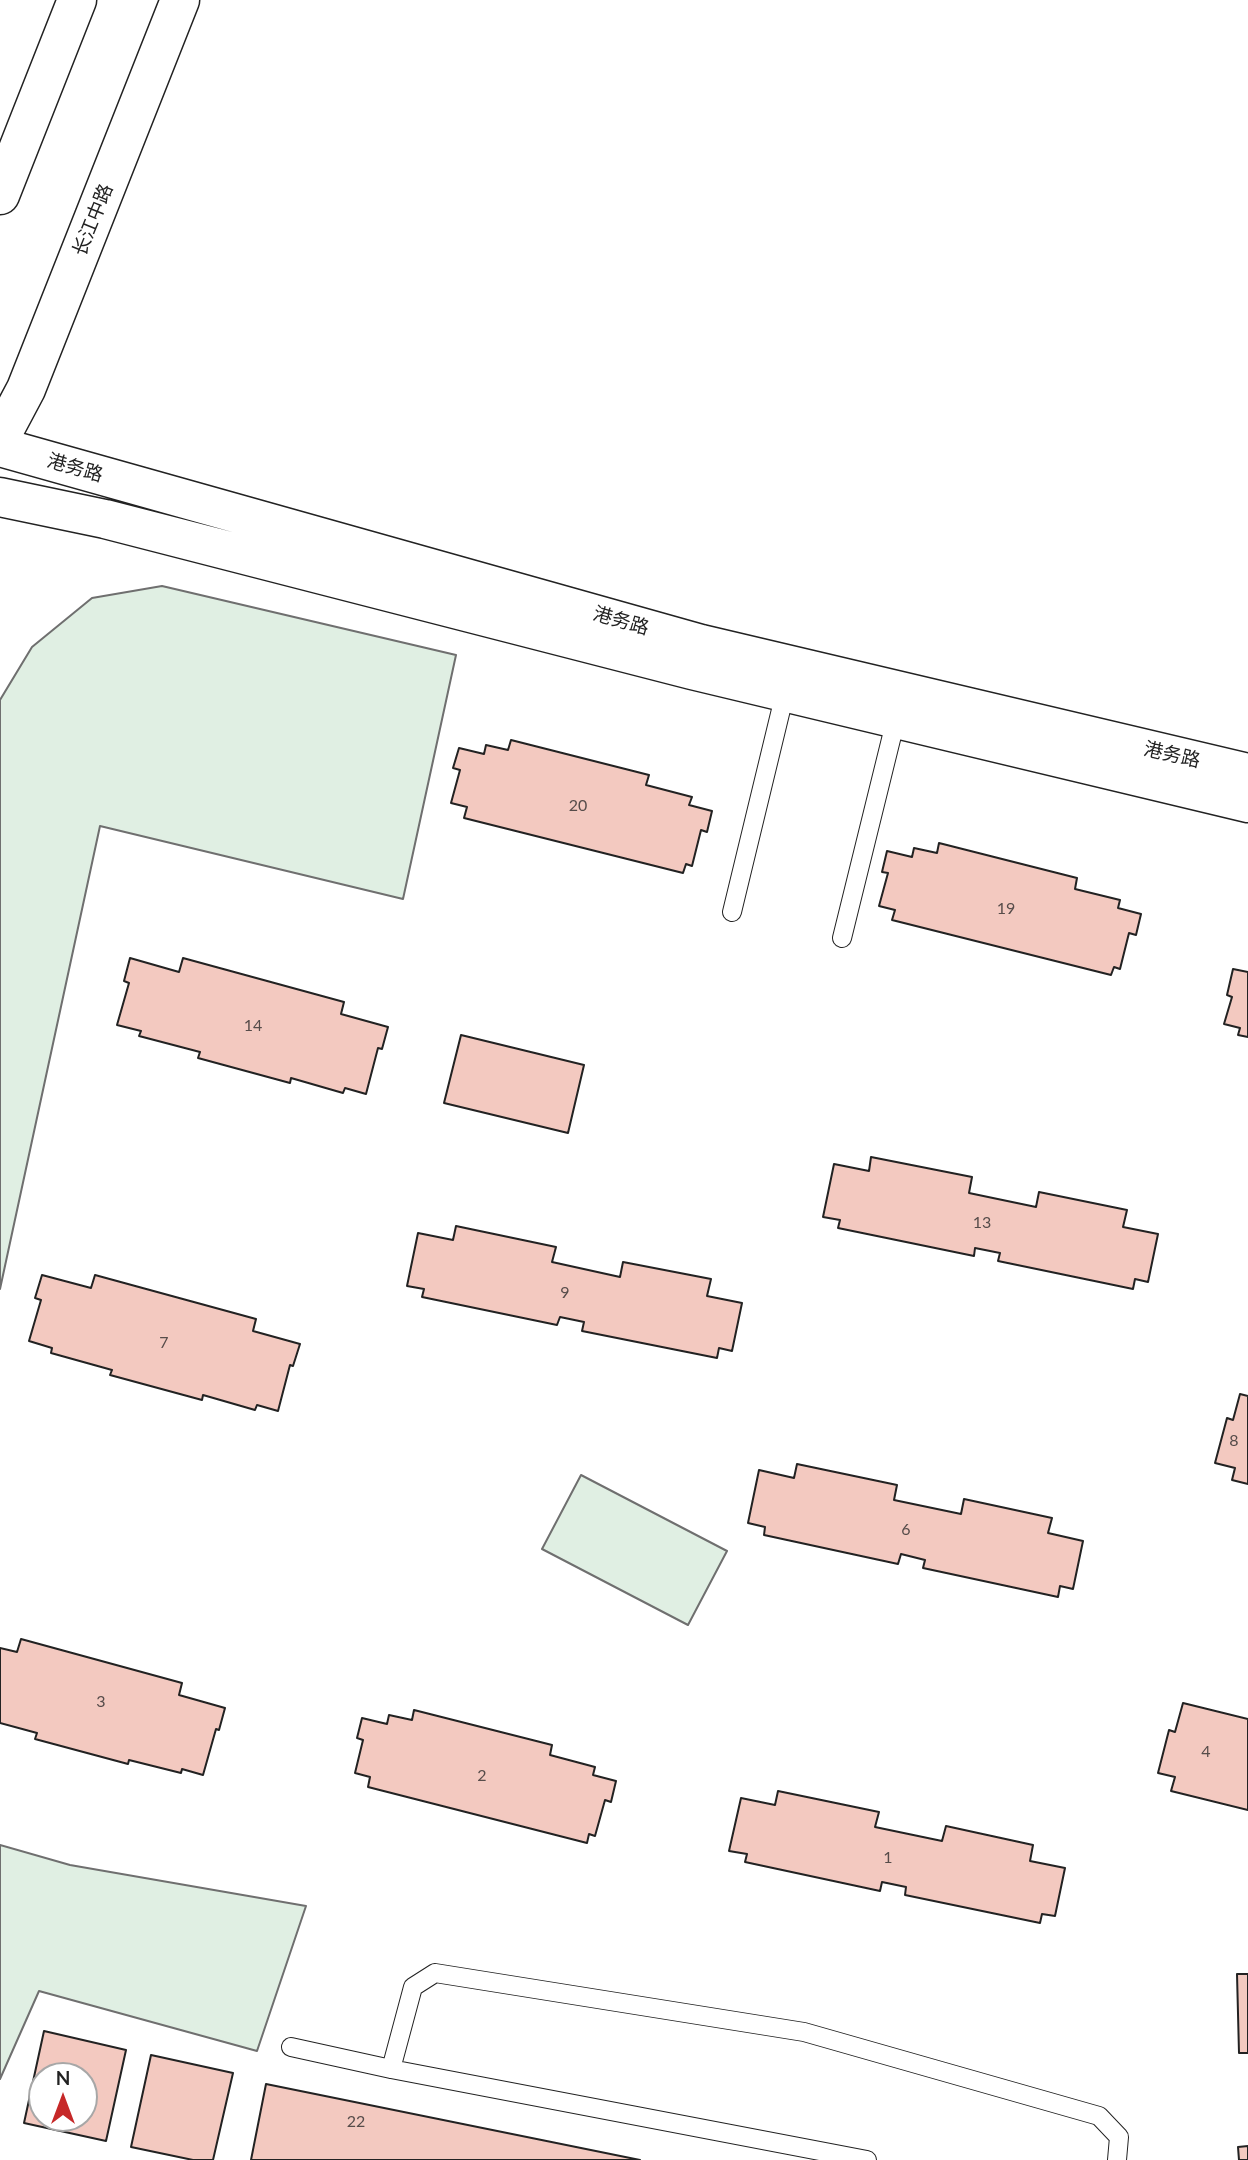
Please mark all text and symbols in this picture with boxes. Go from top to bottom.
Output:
street label: 长江中路 [68,180,118,260]
street label: 港务路 [44,449,106,487]
street label: 港务路 [590,602,652,640]
street label: 港务路 [1142,737,1202,773]
house number: 20 [569,796,587,816]
house number: 19 [997,899,1015,919]
house number: 14 [244,1016,262,1036]
house number: 13 [973,1213,991,1233]
house number: 9 [560,1283,570,1303]
house number: 7 [159,1333,169,1353]
house number: 8 [1229,1431,1239,1451]
house number: 6 [901,1520,911,1540]
house number: 3 [96,1692,106,1712]
house number: 4 [1201,1742,1211,1762]
house number: 2 [477,1766,487,1786]
house number: 1 [883,1848,893,1868]
north arrow [28,2062,98,2132]
text: N [56,2066,70,2089]
house number: 22 [347,2112,365,2132]

